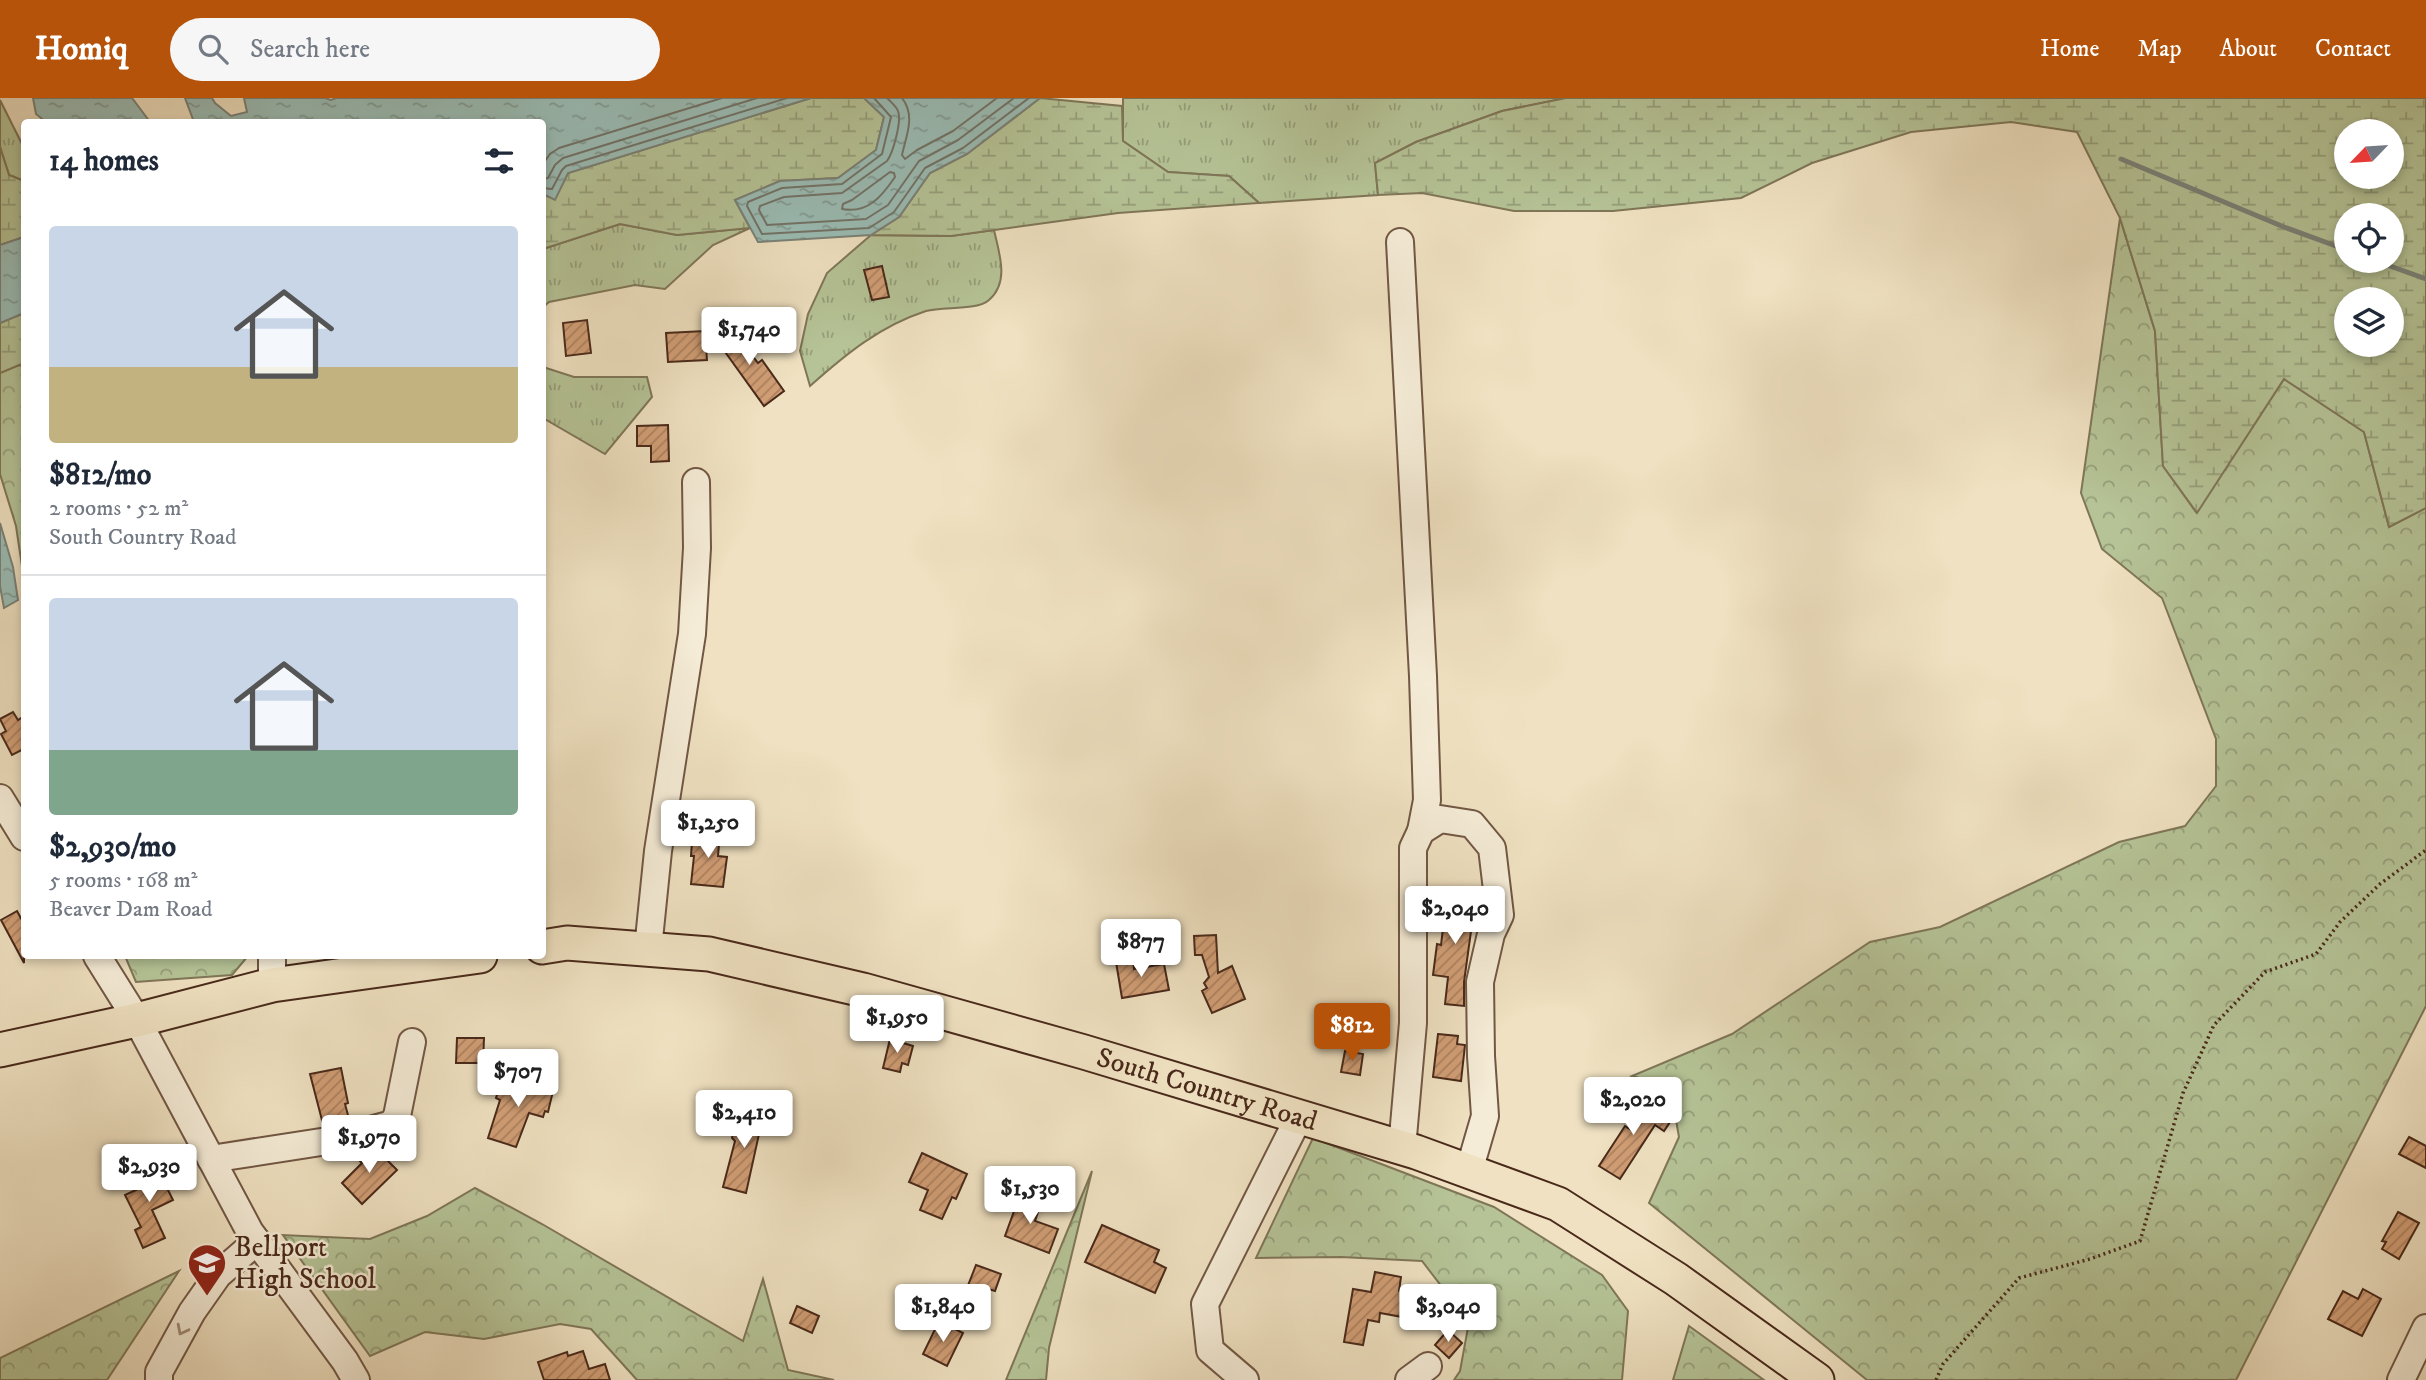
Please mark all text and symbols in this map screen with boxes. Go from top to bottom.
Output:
search box [170,18,660,81]
text: Homiq [35,29,128,70]
icon: search [194,30,232,68]
text: Search here [250,33,370,66]
text: Home [2040,34,2099,64]
text: Map [2137,34,2182,64]
text: About [2220,34,2277,64]
text: Contact [2315,34,2391,64]
north arrow [2334,119,2404,189]
map controls [2334,119,2404,357]
icon: filters [480,142,518,180]
text: 14 homes [49,143,159,180]
button: locate [2334,203,2404,273]
icon: home [221,271,347,397]
button: layers [2334,287,2404,357]
pin: $1,740 [692,308,806,367]
text: $1,740 [717,315,781,344]
text: $812/mo [49,457,151,494]
text: 2 rooms · 52 m² [49,494,188,523]
text: South Country Road [49,523,237,552]
icon: home [221,643,347,769]
pin: $1,250 [651,800,765,860]
text: $1,250 [677,808,739,837]
text: $2,930/mo [49,829,176,866]
text: 5 rooms · 168 m² [49,866,197,895]
pin: $2,040 [1398,886,1512,946]
text: $2,040 [1421,894,1489,923]
text: Beaver Dam Road [49,895,213,924]
pin: $877 [1100,920,1182,979]
text: $877 [1117,927,1165,956]
pin: $1,950 [840,996,954,1055]
text: $1,950 [866,1003,928,1032]
pin: $812 [1311,1004,1393,1063]
text: $812 [1330,1011,1374,1040]
street label: South Country Road [1093,1039,1322,1139]
pin: $707 [477,1049,559,1109]
text: $707 [493,1057,543,1086]
pin: $2,020 [1576,1077,1690,1137]
text: $2,020 [1600,1085,1666,1114]
pin: $2,410 [687,1090,801,1150]
text: $2,410 [712,1098,776,1127]
pin: $1,970 [312,1116,426,1175]
text: $1,970 [337,1123,401,1152]
pin: $2,930 [92,1144,206,1204]
text: $2,930 [118,1152,180,1181]
pin: $1,530 [973,1166,1087,1226]
text: $1,530 [1000,1174,1060,1203]
place label: Bellport High School [234,1230,377,1297]
school or university icon: Bellport High School [186,1242,228,1297]
pin: $1,840 [886,1284,1000,1344]
pin: $3,040 [1391,1284,1505,1344]
text: $1,840 [911,1292,975,1321]
text: $3,040 [1415,1292,1481,1321]
one-way arrow [177,1323,190,1335]

